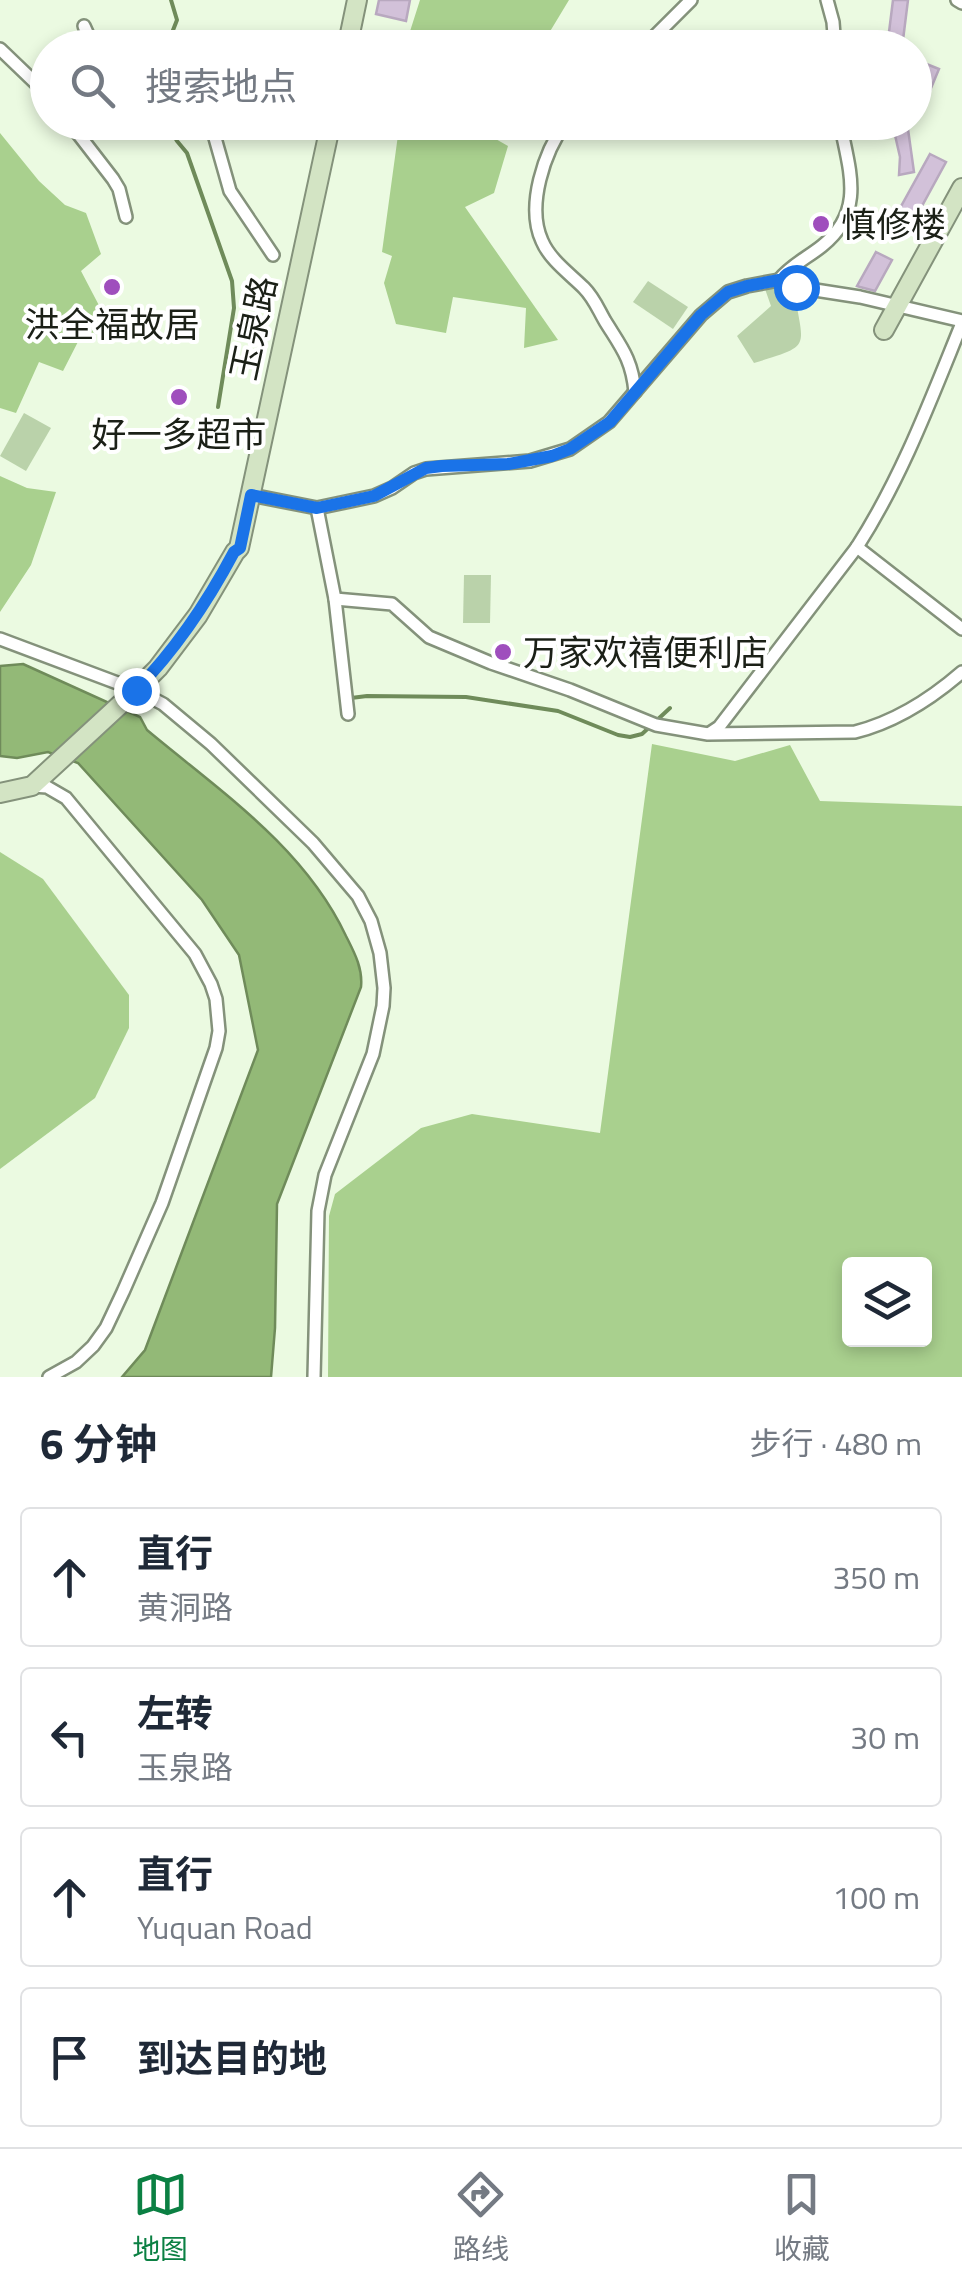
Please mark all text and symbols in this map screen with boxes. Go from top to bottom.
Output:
search box [30,30,932,140]
text: 搜索地点 [145,57,297,115]
icon: search [65,58,120,113]
place label: 慎修楼 [841,197,946,251]
marker: 慎修楼 [810,213,832,235]
route start [774,265,820,311]
street label: 玉泉路 [216,271,290,385]
marker: 洪全福故居 [101,276,123,298]
place label: 洪全福故居 [24,297,200,351]
marker: 好一多超市 [168,386,190,408]
place label: 好一多超市 [91,407,267,461]
place label: 万家欢禧便利店 [523,625,768,679]
marker: 万家欢禧便利店 [492,641,514,663]
route end [114,668,160,714]
map controls [842,1257,932,1347]
button: layers [842,1257,932,1347]
text: 6 分钟 [40,1411,157,1475]
text: 步行 · 480 m [749,1419,922,1467]
text: 直行 [137,1524,213,1582]
icon: ahead [42,1550,97,1605]
text: 350 m [832,1553,920,1601]
text: 黄洞路 [137,1583,233,1631]
text: 左转 [137,1684,213,1742]
icon: left [42,1710,97,1765]
text: 30 m [850,1713,920,1761]
text: 玉泉路 [137,1743,233,1791]
text: 直行 [137,1845,213,1903]
icon: ahead [42,1870,97,1925]
text: 100 m [832,1873,920,1921]
text: Yuquan Road [137,1903,313,1951]
text: 到达目的地 [137,2029,327,2087]
icon: arrive [42,2030,97,2085]
tab: 地图 [132,2167,188,2270]
tab: 路线 [453,2167,509,2270]
tab: 收藏 [774,2167,830,2270]

